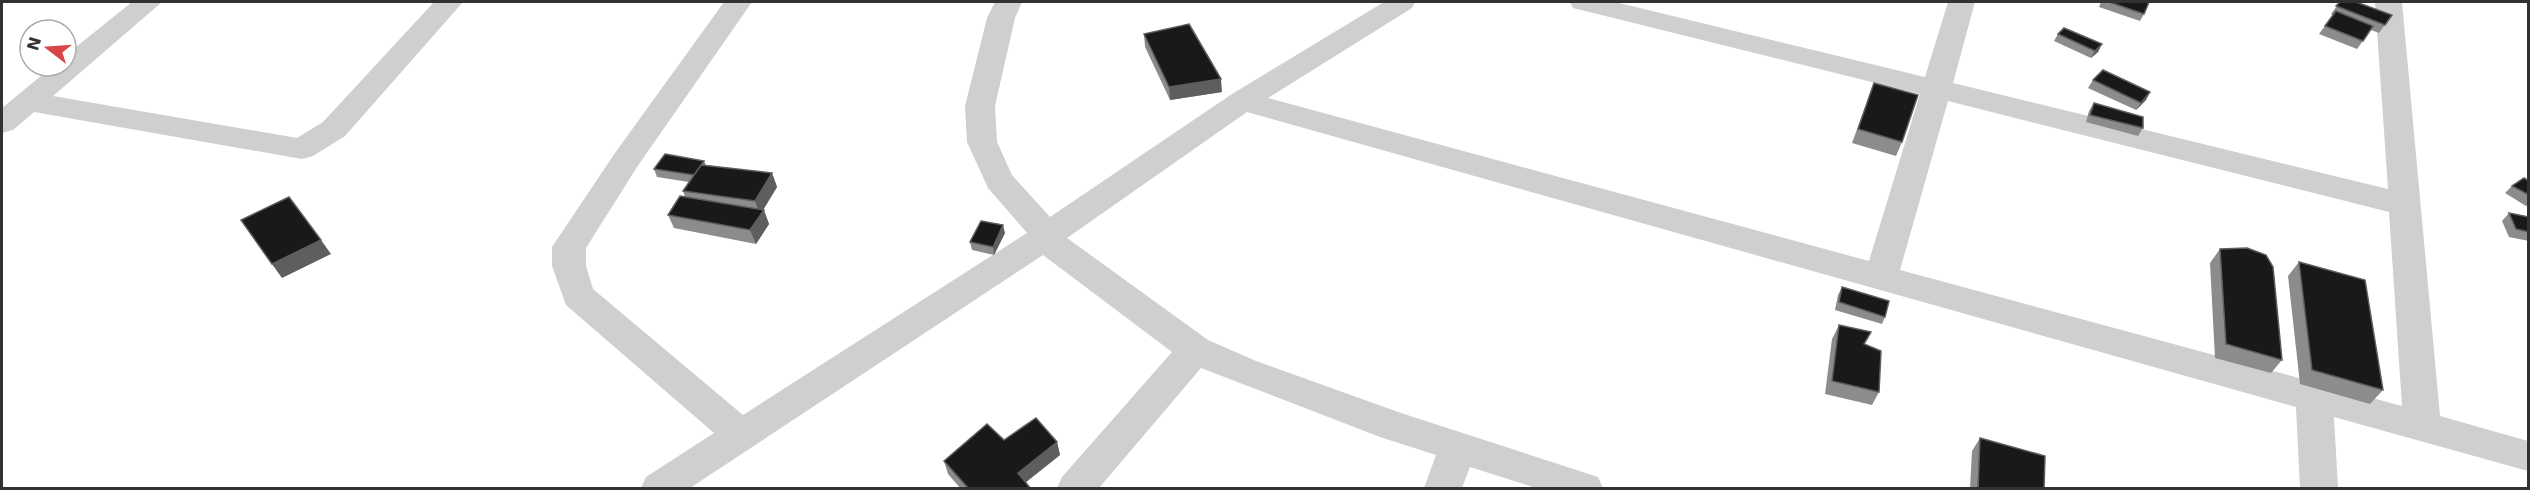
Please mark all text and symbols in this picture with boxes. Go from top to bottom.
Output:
north arrow [18,18,78,78]
text: N [23,35,45,53]

